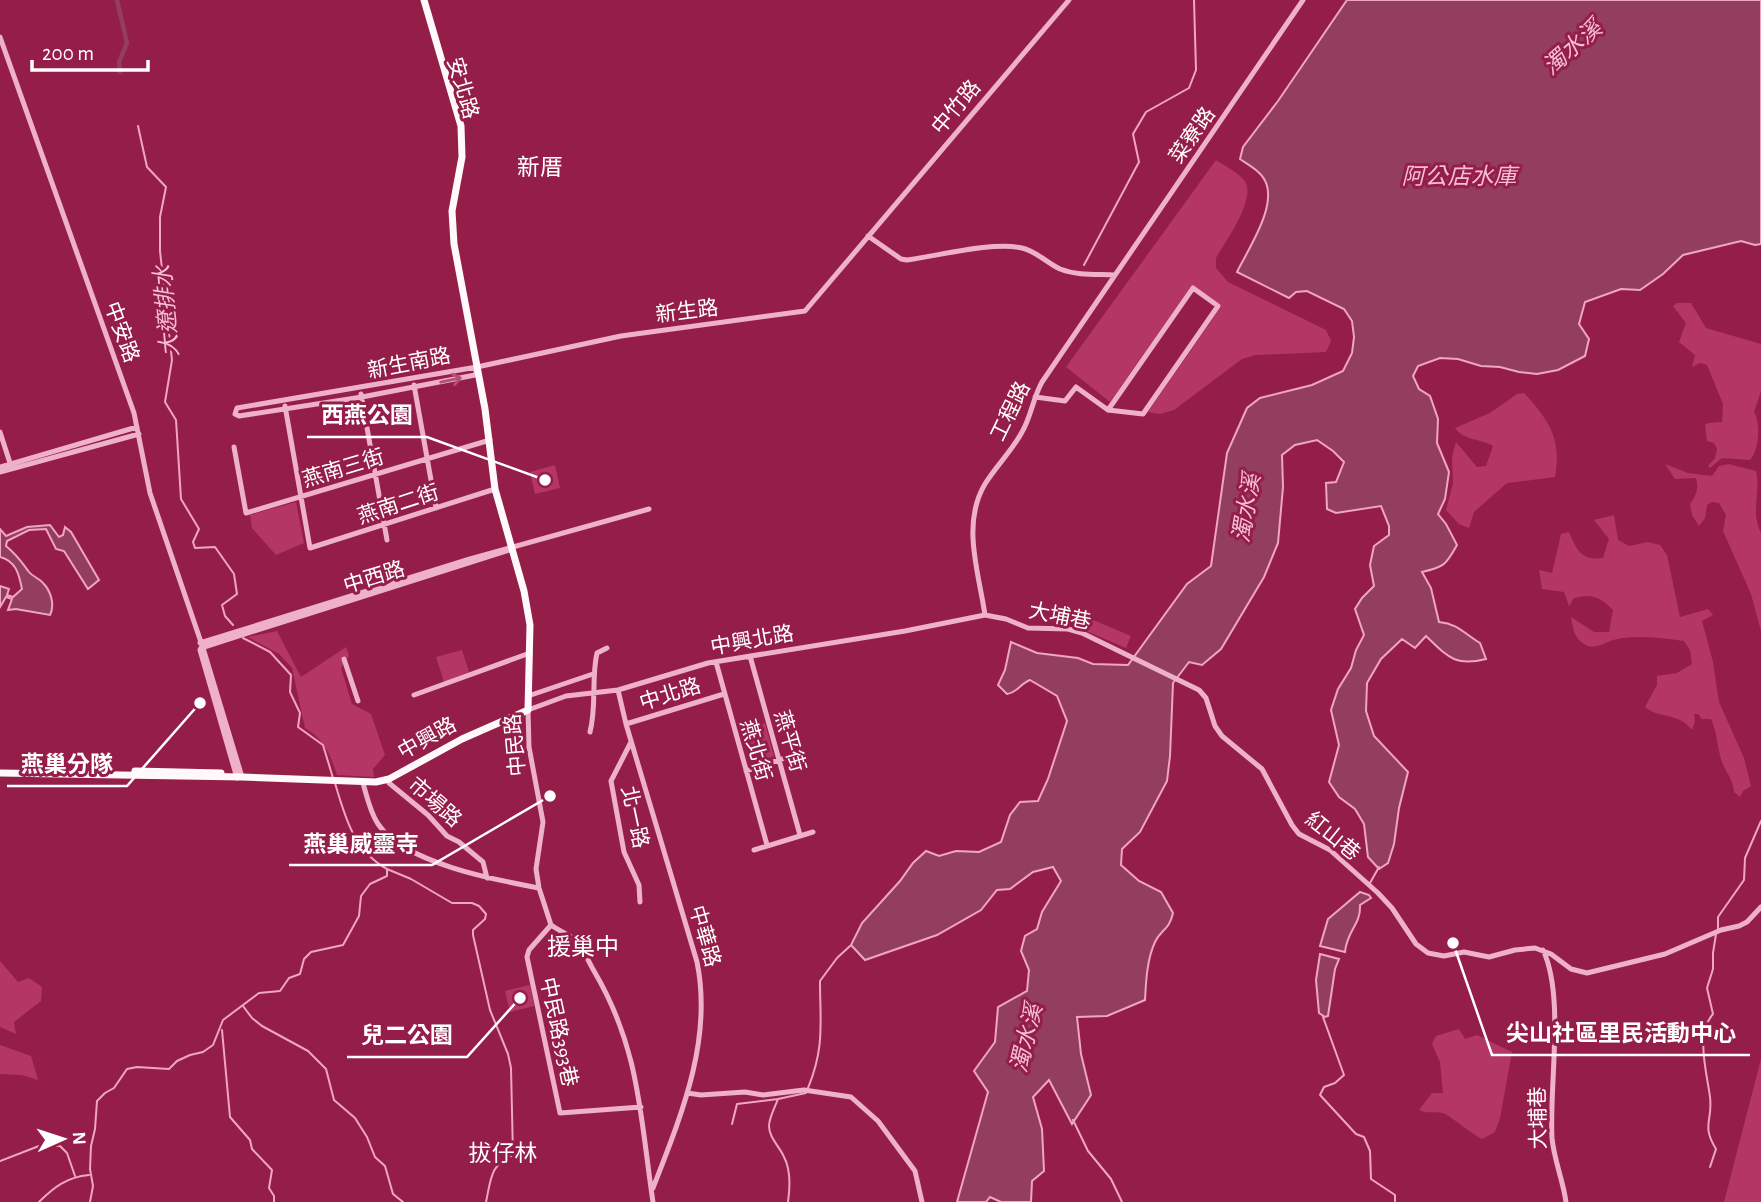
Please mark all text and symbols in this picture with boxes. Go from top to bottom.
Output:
water label: 濁水溪 [1538,13,1609,79]
scale bar [32,28,147,72]
text: 200 m [42,43,94,64]
street label: 安北路 [444,55,482,121]
street label: 中竹路 [927,76,985,138]
street label: 菜寮路 [1165,103,1219,167]
district label: 新厝 [517,155,563,180]
water label: 阿公店水庫 [1402,164,1521,189]
water label: 大遼排水 [150,263,183,358]
street label: 新生路 [654,296,720,326]
street label: 中安路 [101,299,143,365]
street label: 新生南路 [366,344,452,382]
one-way arrow [439,373,462,387]
street label: 工程路 [986,378,1034,444]
callout: 西燕公園 [307,393,427,437]
text: 西燕公園 [321,403,413,428]
street label: 燕南三街 [300,445,386,491]
water label: 濁水溪 [1228,469,1265,544]
street label: 燕南二街 [355,481,441,527]
street label: 中西路 [341,557,407,597]
street label: 大埔巷 [1027,599,1093,633]
street label: 中興北路 [709,622,795,658]
street label: 中北路 [637,674,703,714]
street label: 燕平街 [771,708,809,774]
street label: 中興路 [394,713,460,763]
street label: 中民路 [501,713,529,777]
street label: 燕北街 [737,717,775,783]
callout: 燕巢分隊 [7,742,127,786]
text: 燕巢分隊 [21,752,113,777]
street label: 市場路 [404,773,466,831]
street label: 北一路 [618,784,652,850]
street label: 紅山巷 [1302,808,1364,864]
callout: 燕巢威靈寺 [289,821,432,865]
text: 燕巢威靈寺 [304,832,419,857]
street label: 中華路 [686,903,724,969]
district label: 援巢中 [547,934,619,960]
street label: 中民路393巷 [537,975,581,1089]
water label: 濁水溪 [1006,999,1048,1075]
callout: 尖山社區里民活動中心 [1492,1011,1750,1055]
callout: 兒二公園 [347,1013,467,1057]
text: 尖山社區里民活動中心 [1506,1021,1736,1046]
text: 兒二公園 [361,1023,453,1048]
street label: 大埔巷 [1526,1086,1550,1150]
north arrow [28,1104,98,1174]
text: N [69,1131,88,1145]
district label: 拔仔林 [469,1141,538,1166]

